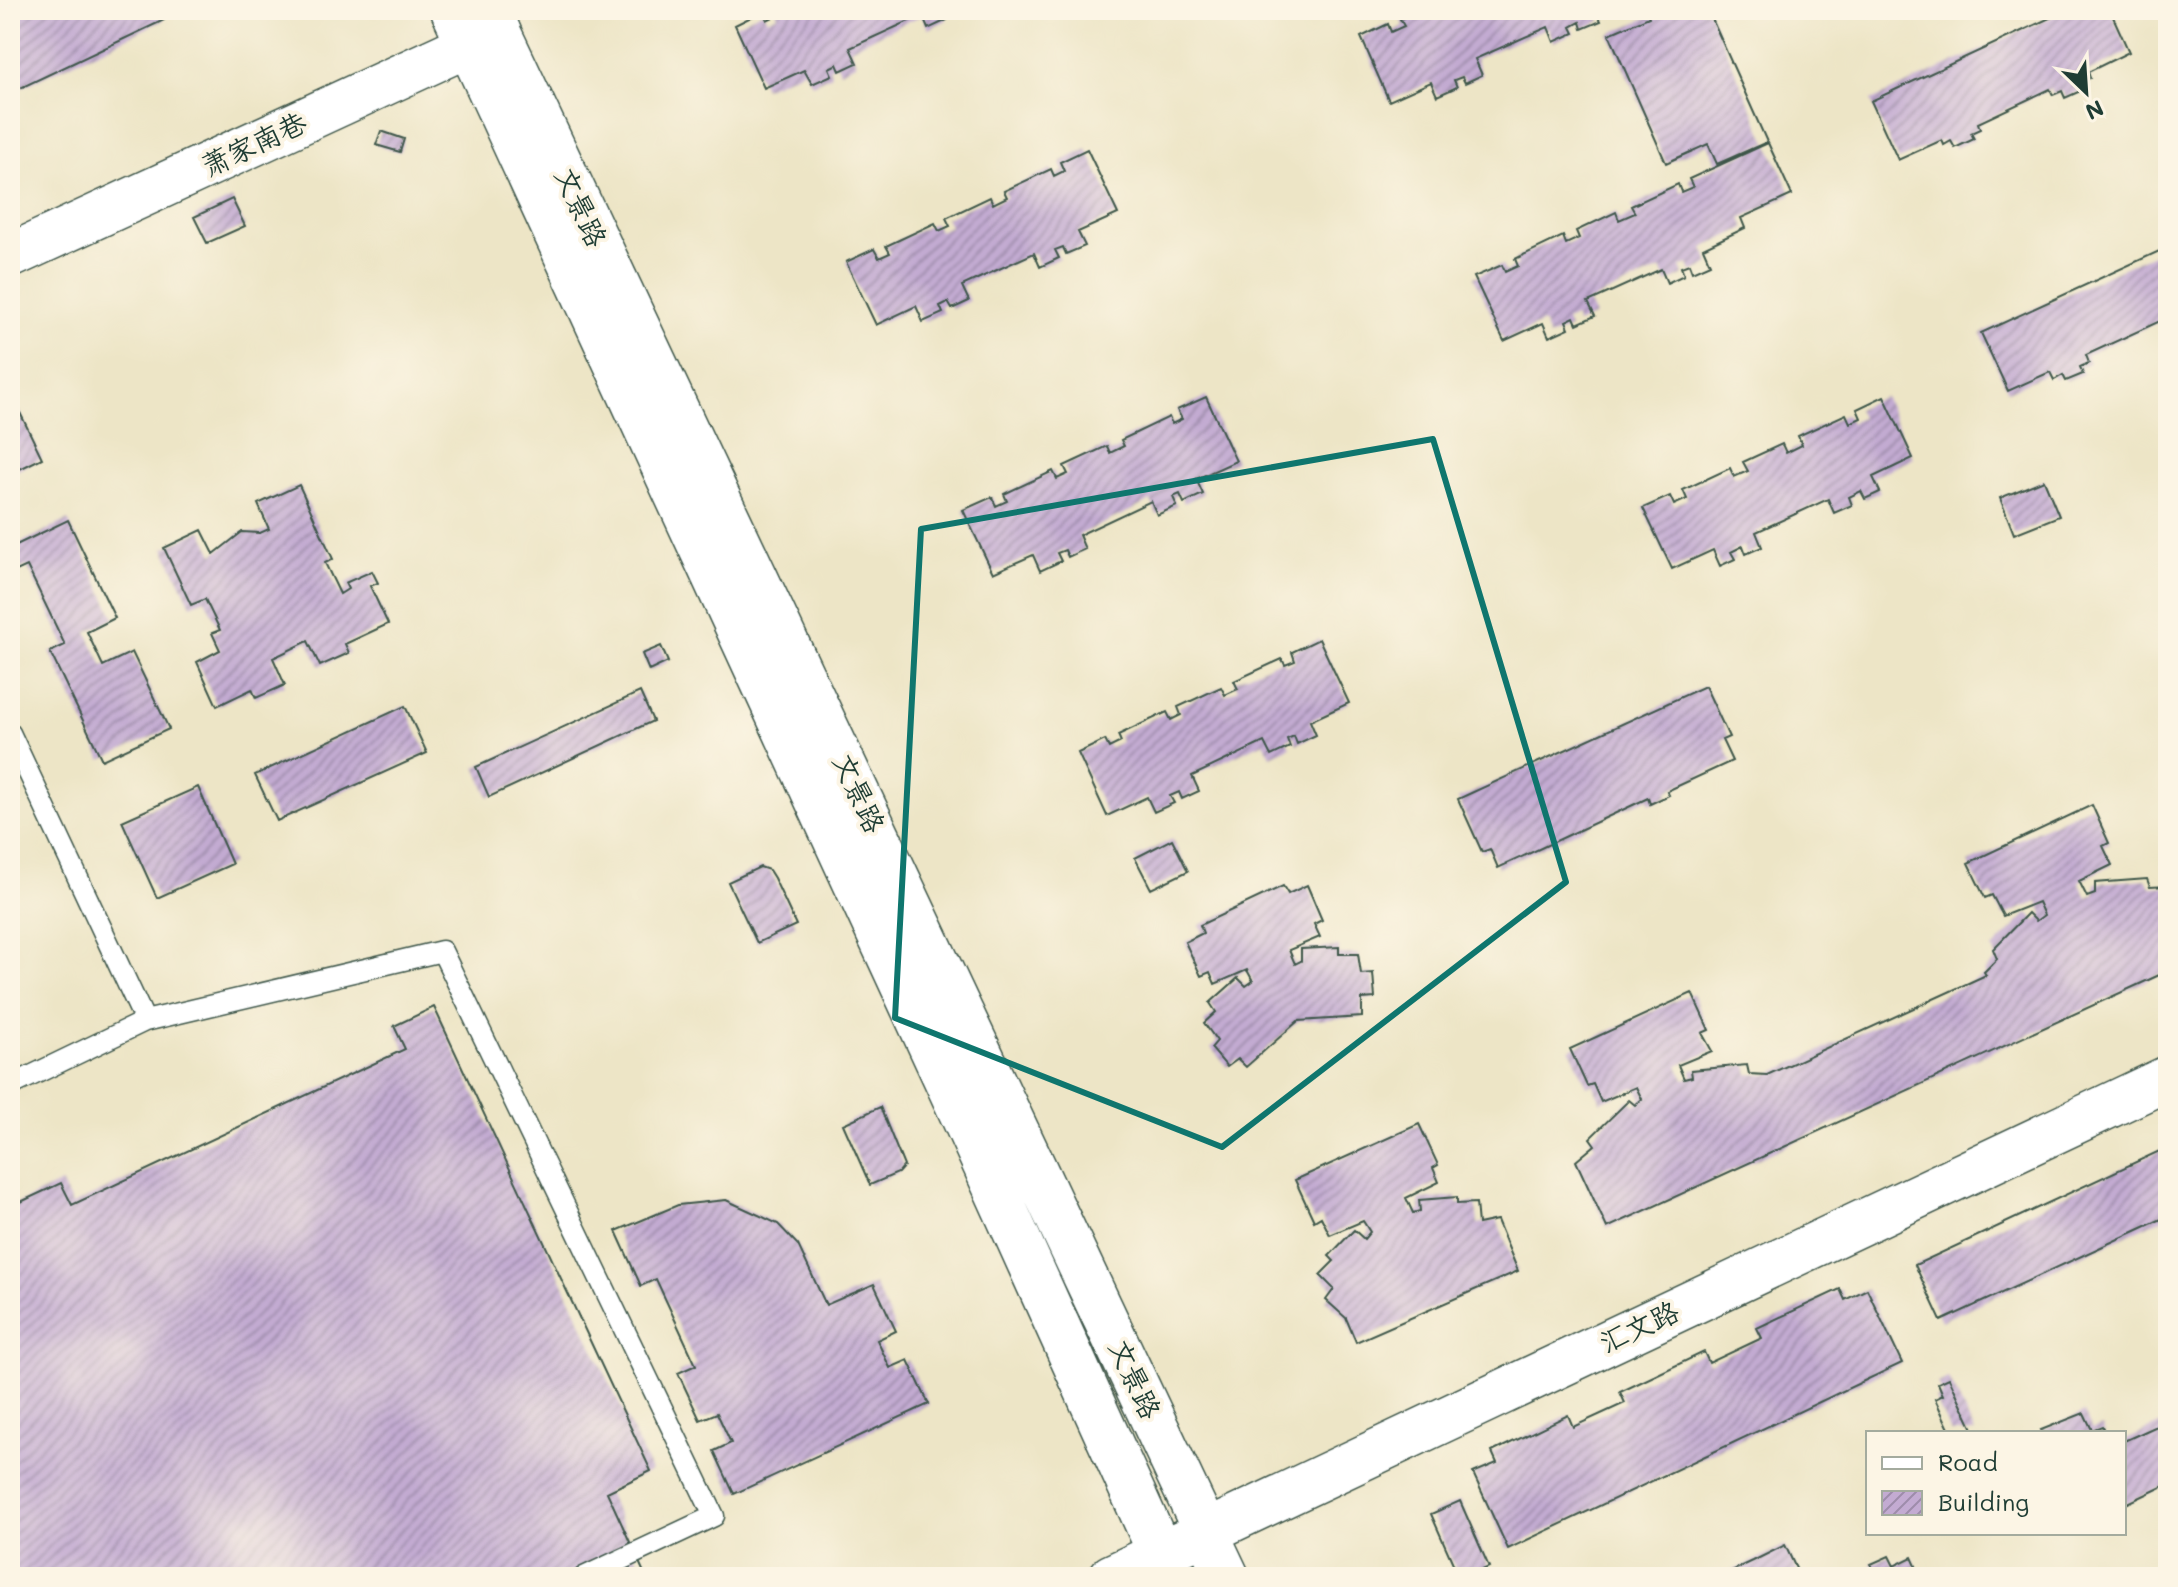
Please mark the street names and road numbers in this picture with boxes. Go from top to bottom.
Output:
street label: 萧家南巷 [195,103,313,183]
street label: 文景路 [548,161,616,252]
street label: 文景路 [826,747,894,838]
street label: 汇文路 [1593,1292,1684,1360]
street label: 文景路 [1102,1333,1170,1424]

